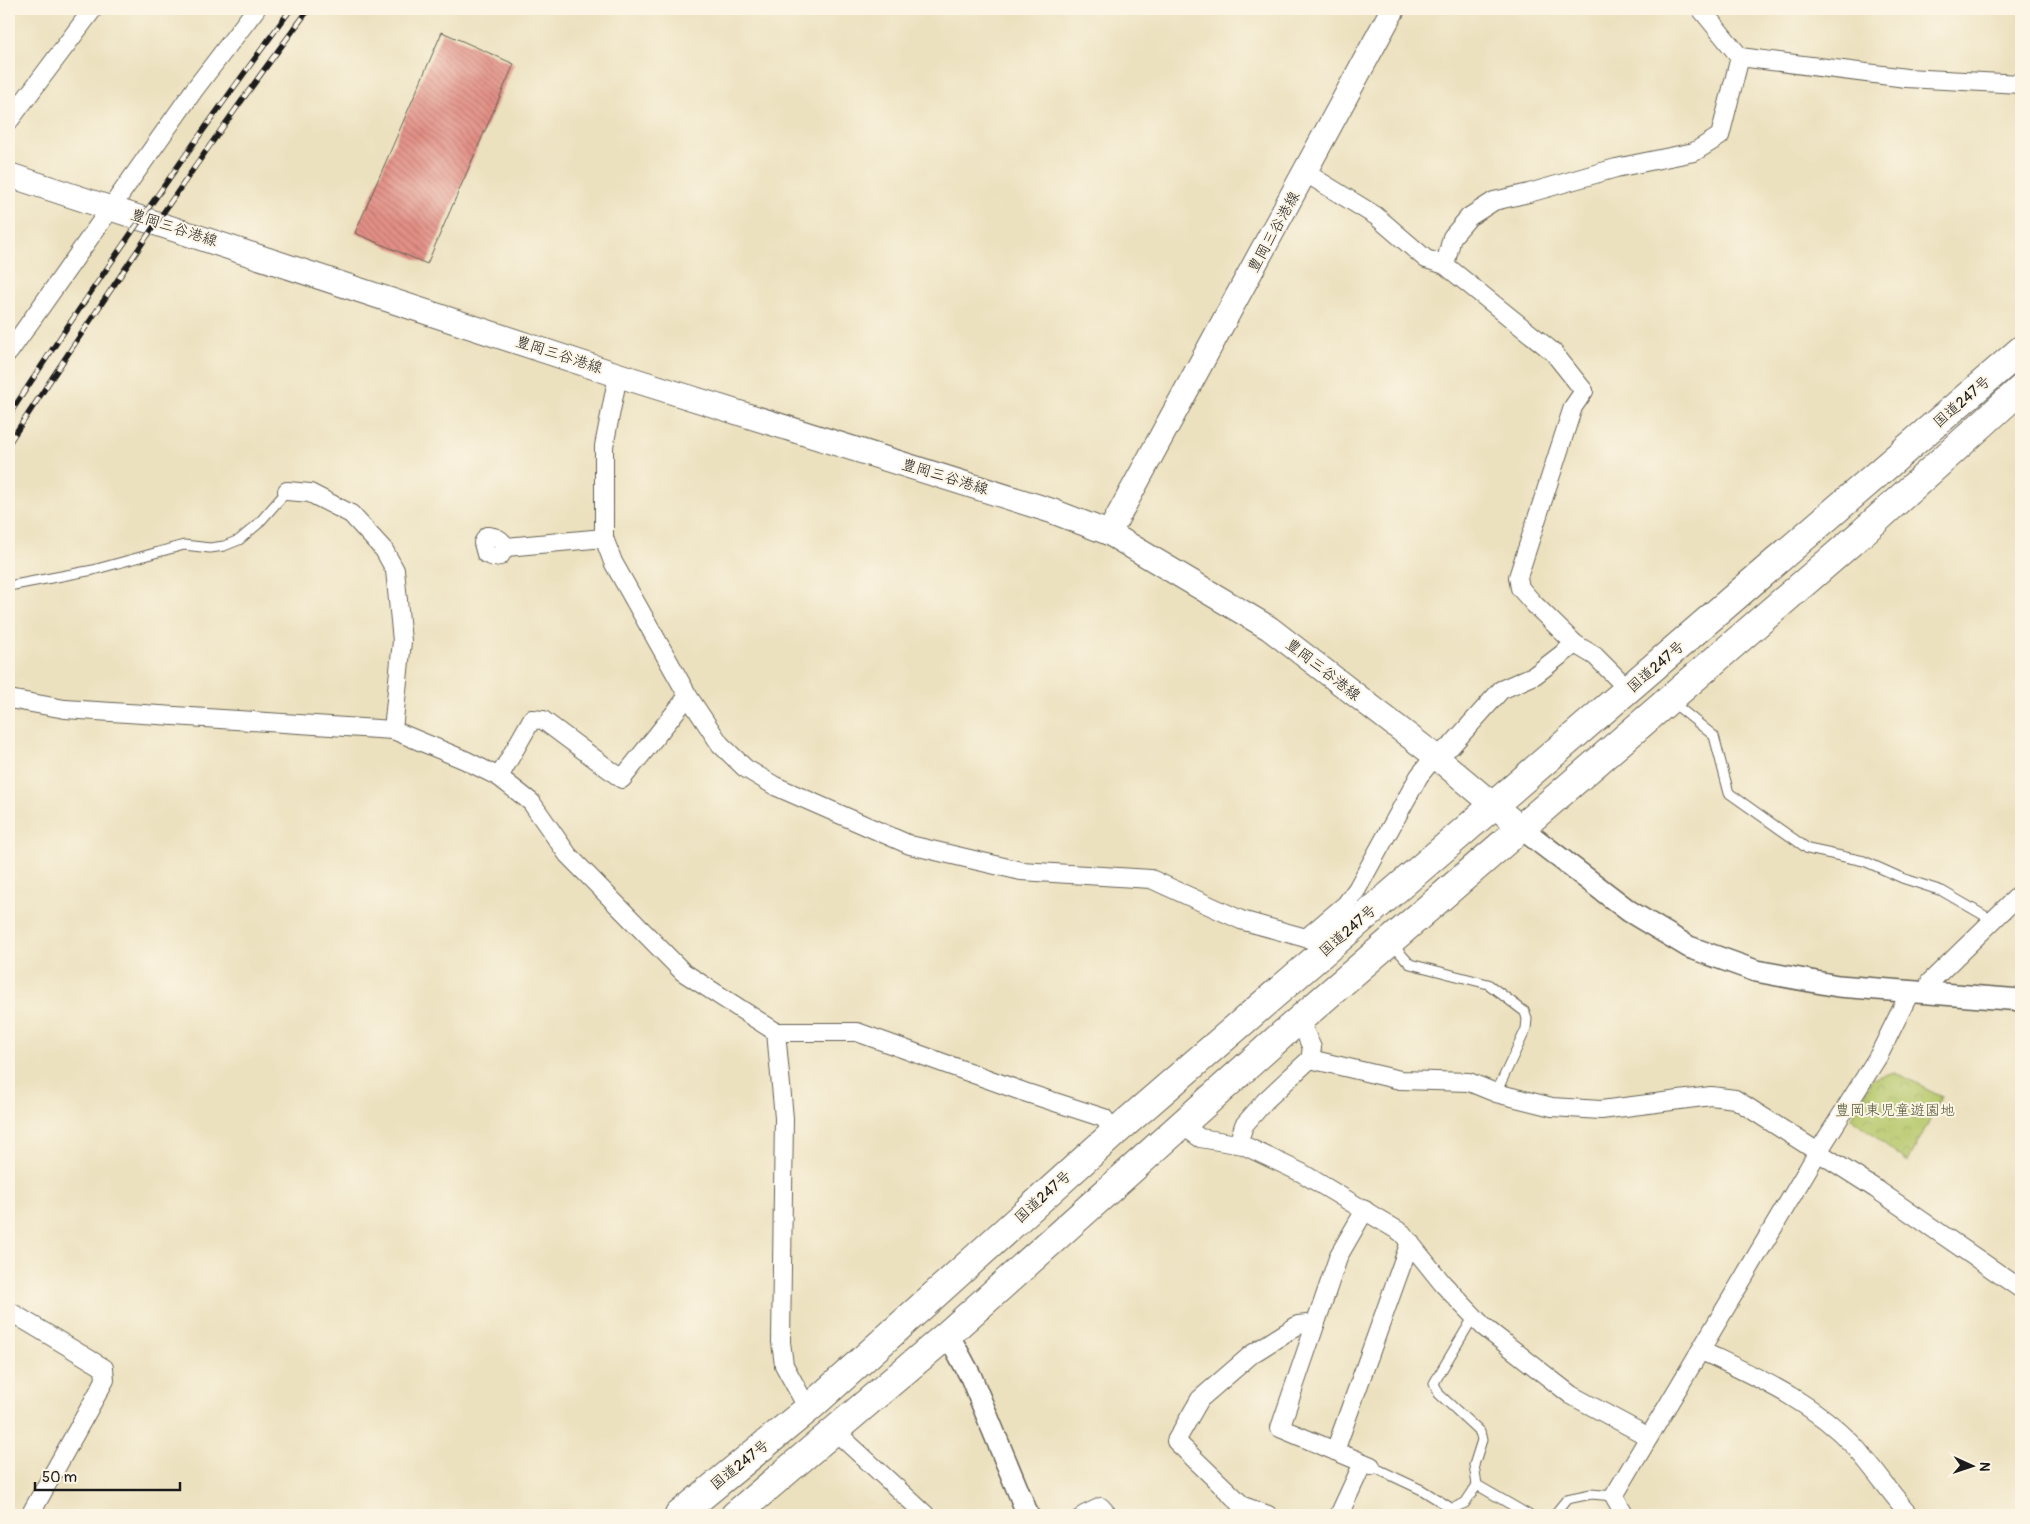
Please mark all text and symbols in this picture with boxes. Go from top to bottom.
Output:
street label: 豊岡三谷港線 [1244,188,1304,276]
street label: 豊岡三谷港線 [128,205,220,251]
street label: 豊岡三谷港線 [513,332,605,378]
street label: 国道247号 [1929,372,1995,432]
street label: 豊岡三谷港線 [899,455,991,499]
street label: 豊岡三谷港線 [1282,635,1364,705]
street label: 国道247号 [1623,637,1689,697]
street label: 国道247号 [1315,901,1381,961]
park label: 豊岡東児童遊園地 [1835,1101,1955,1120]
street label: 国道247号 [1011,1167,1075,1227]
street label: 国道247号 [707,1436,773,1494]
north arrow [1948,1442,1998,1492]
scale bar [35,1459,180,1491]
text: N [1976,1461,1993,1472]
text: 50 m [42,1468,77,1487]

